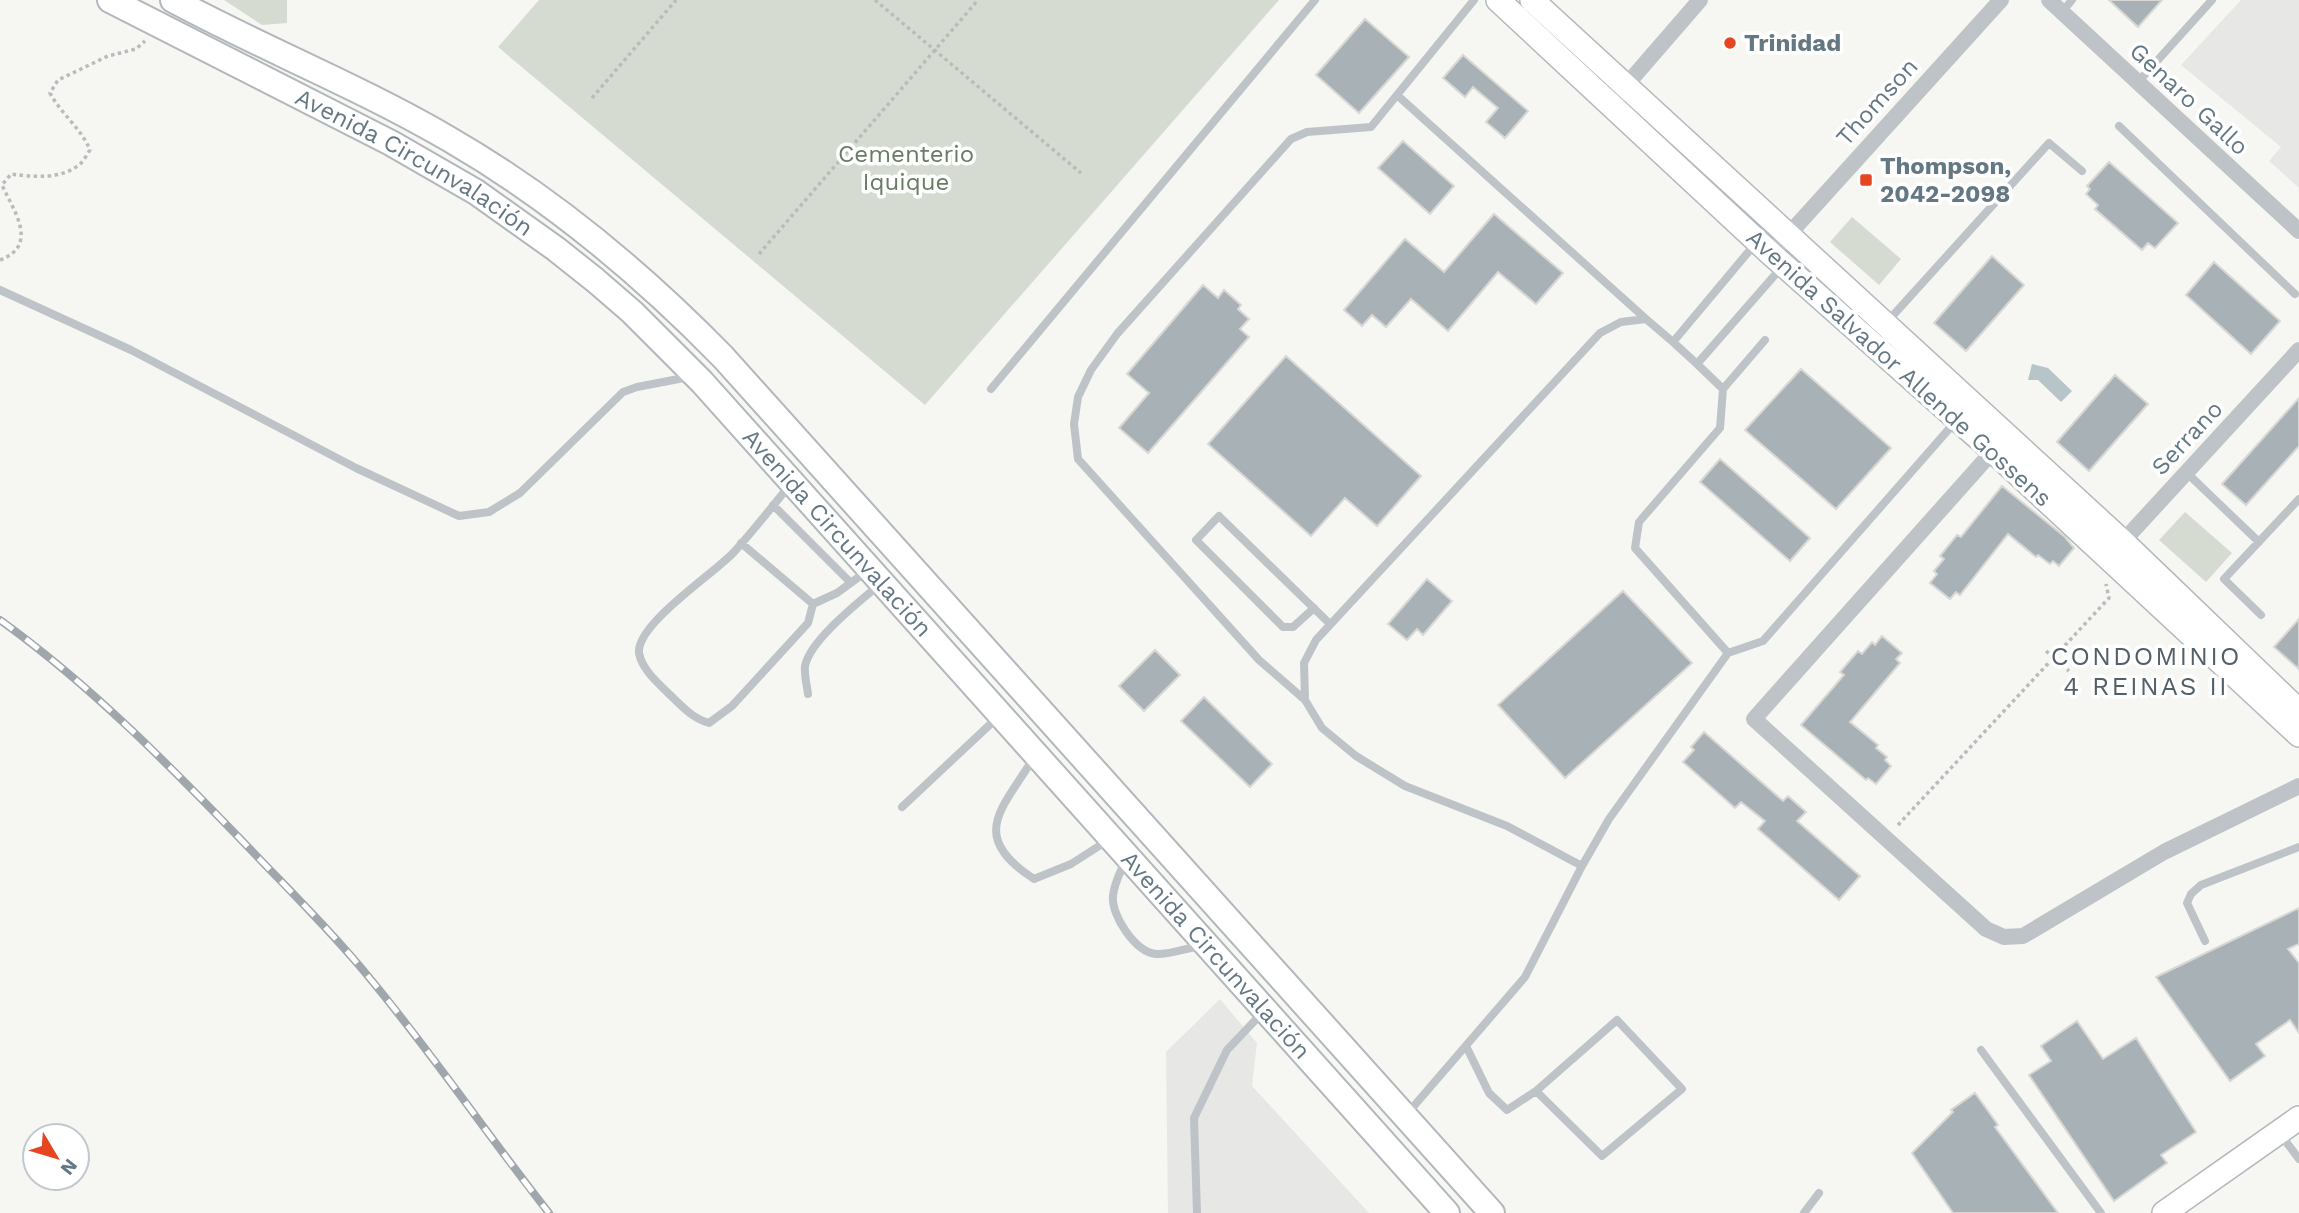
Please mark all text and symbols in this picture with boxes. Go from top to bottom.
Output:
place label: Trinidad [1744,29,1841,57]
marker: Trinidad [1722,35,1738,51]
street label: Genaro Gallo [2124,37,2254,161]
street label: Thomson [1830,52,1924,152]
street label: Avenida Circunvalación [291,83,538,242]
park label: Cementerio Iquique [838,140,974,196]
place label: Thompson, 2042-2098 [1880,152,2011,208]
marker: Thompson, 2042-2098 [1858,172,1874,188]
street label: Avenida Salvador Allende Gossens [1741,223,2057,513]
street label: Serrano [2146,395,2228,481]
street label: Avenida Circunvalación [737,423,938,643]
district label: CONDOMINIO 4 REINAS II [2051,641,2241,701]
street label: Avenida Circunvalación [1115,845,1316,1065]
north arrow [21,1122,91,1192]
text: N [56,1155,82,1180]

